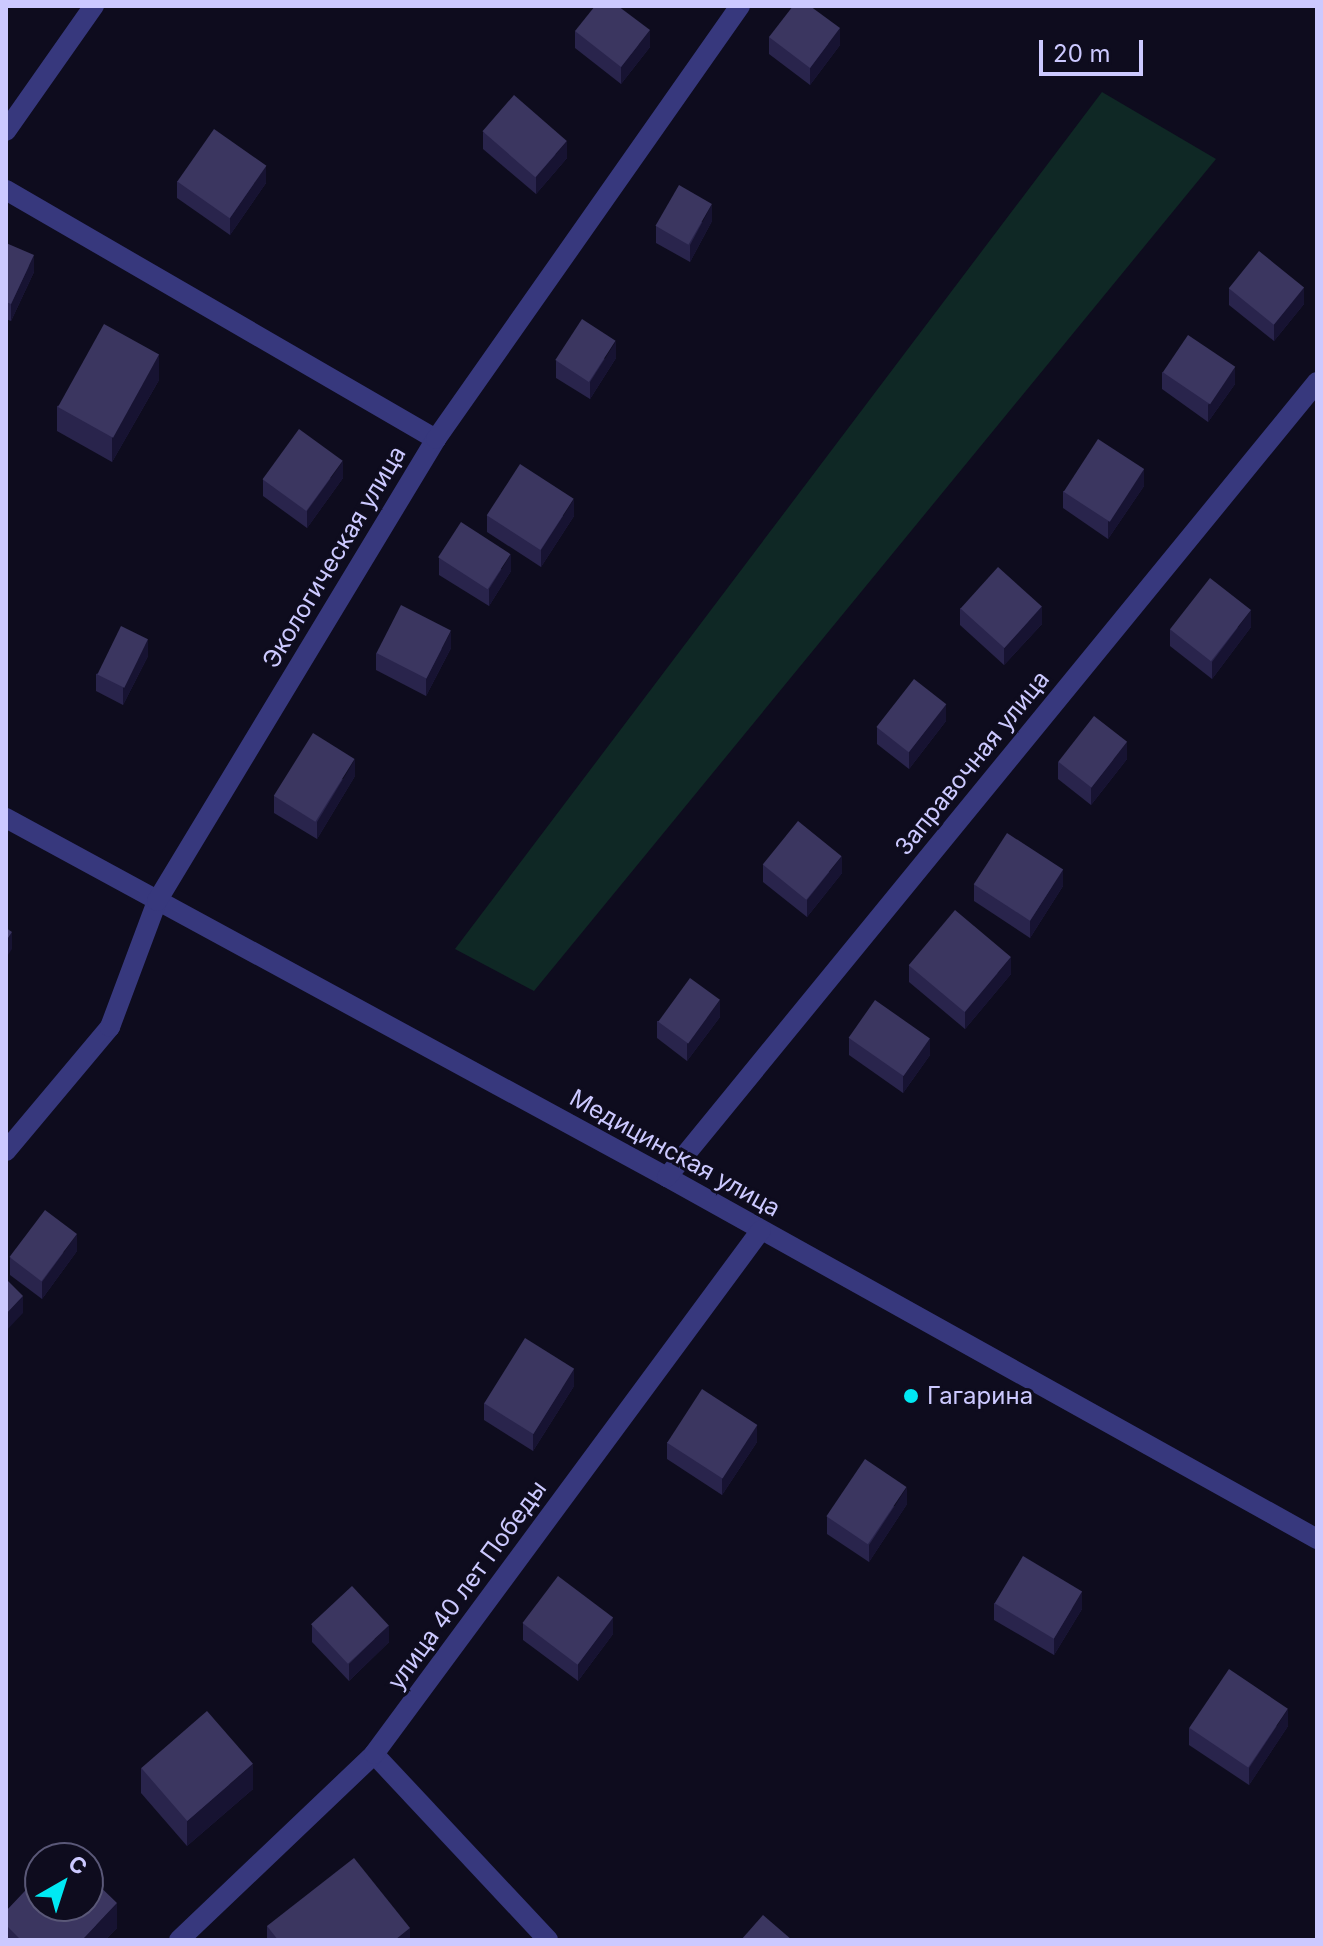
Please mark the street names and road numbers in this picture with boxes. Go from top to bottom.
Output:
street label: Экологическая улица [256,441,412,673]
street label: Заправочная улица [889,665,1055,861]
street label: Медицинская улица [565,1083,785,1223]
street label: улица 40 лет Победы [382,1475,552,1695]

